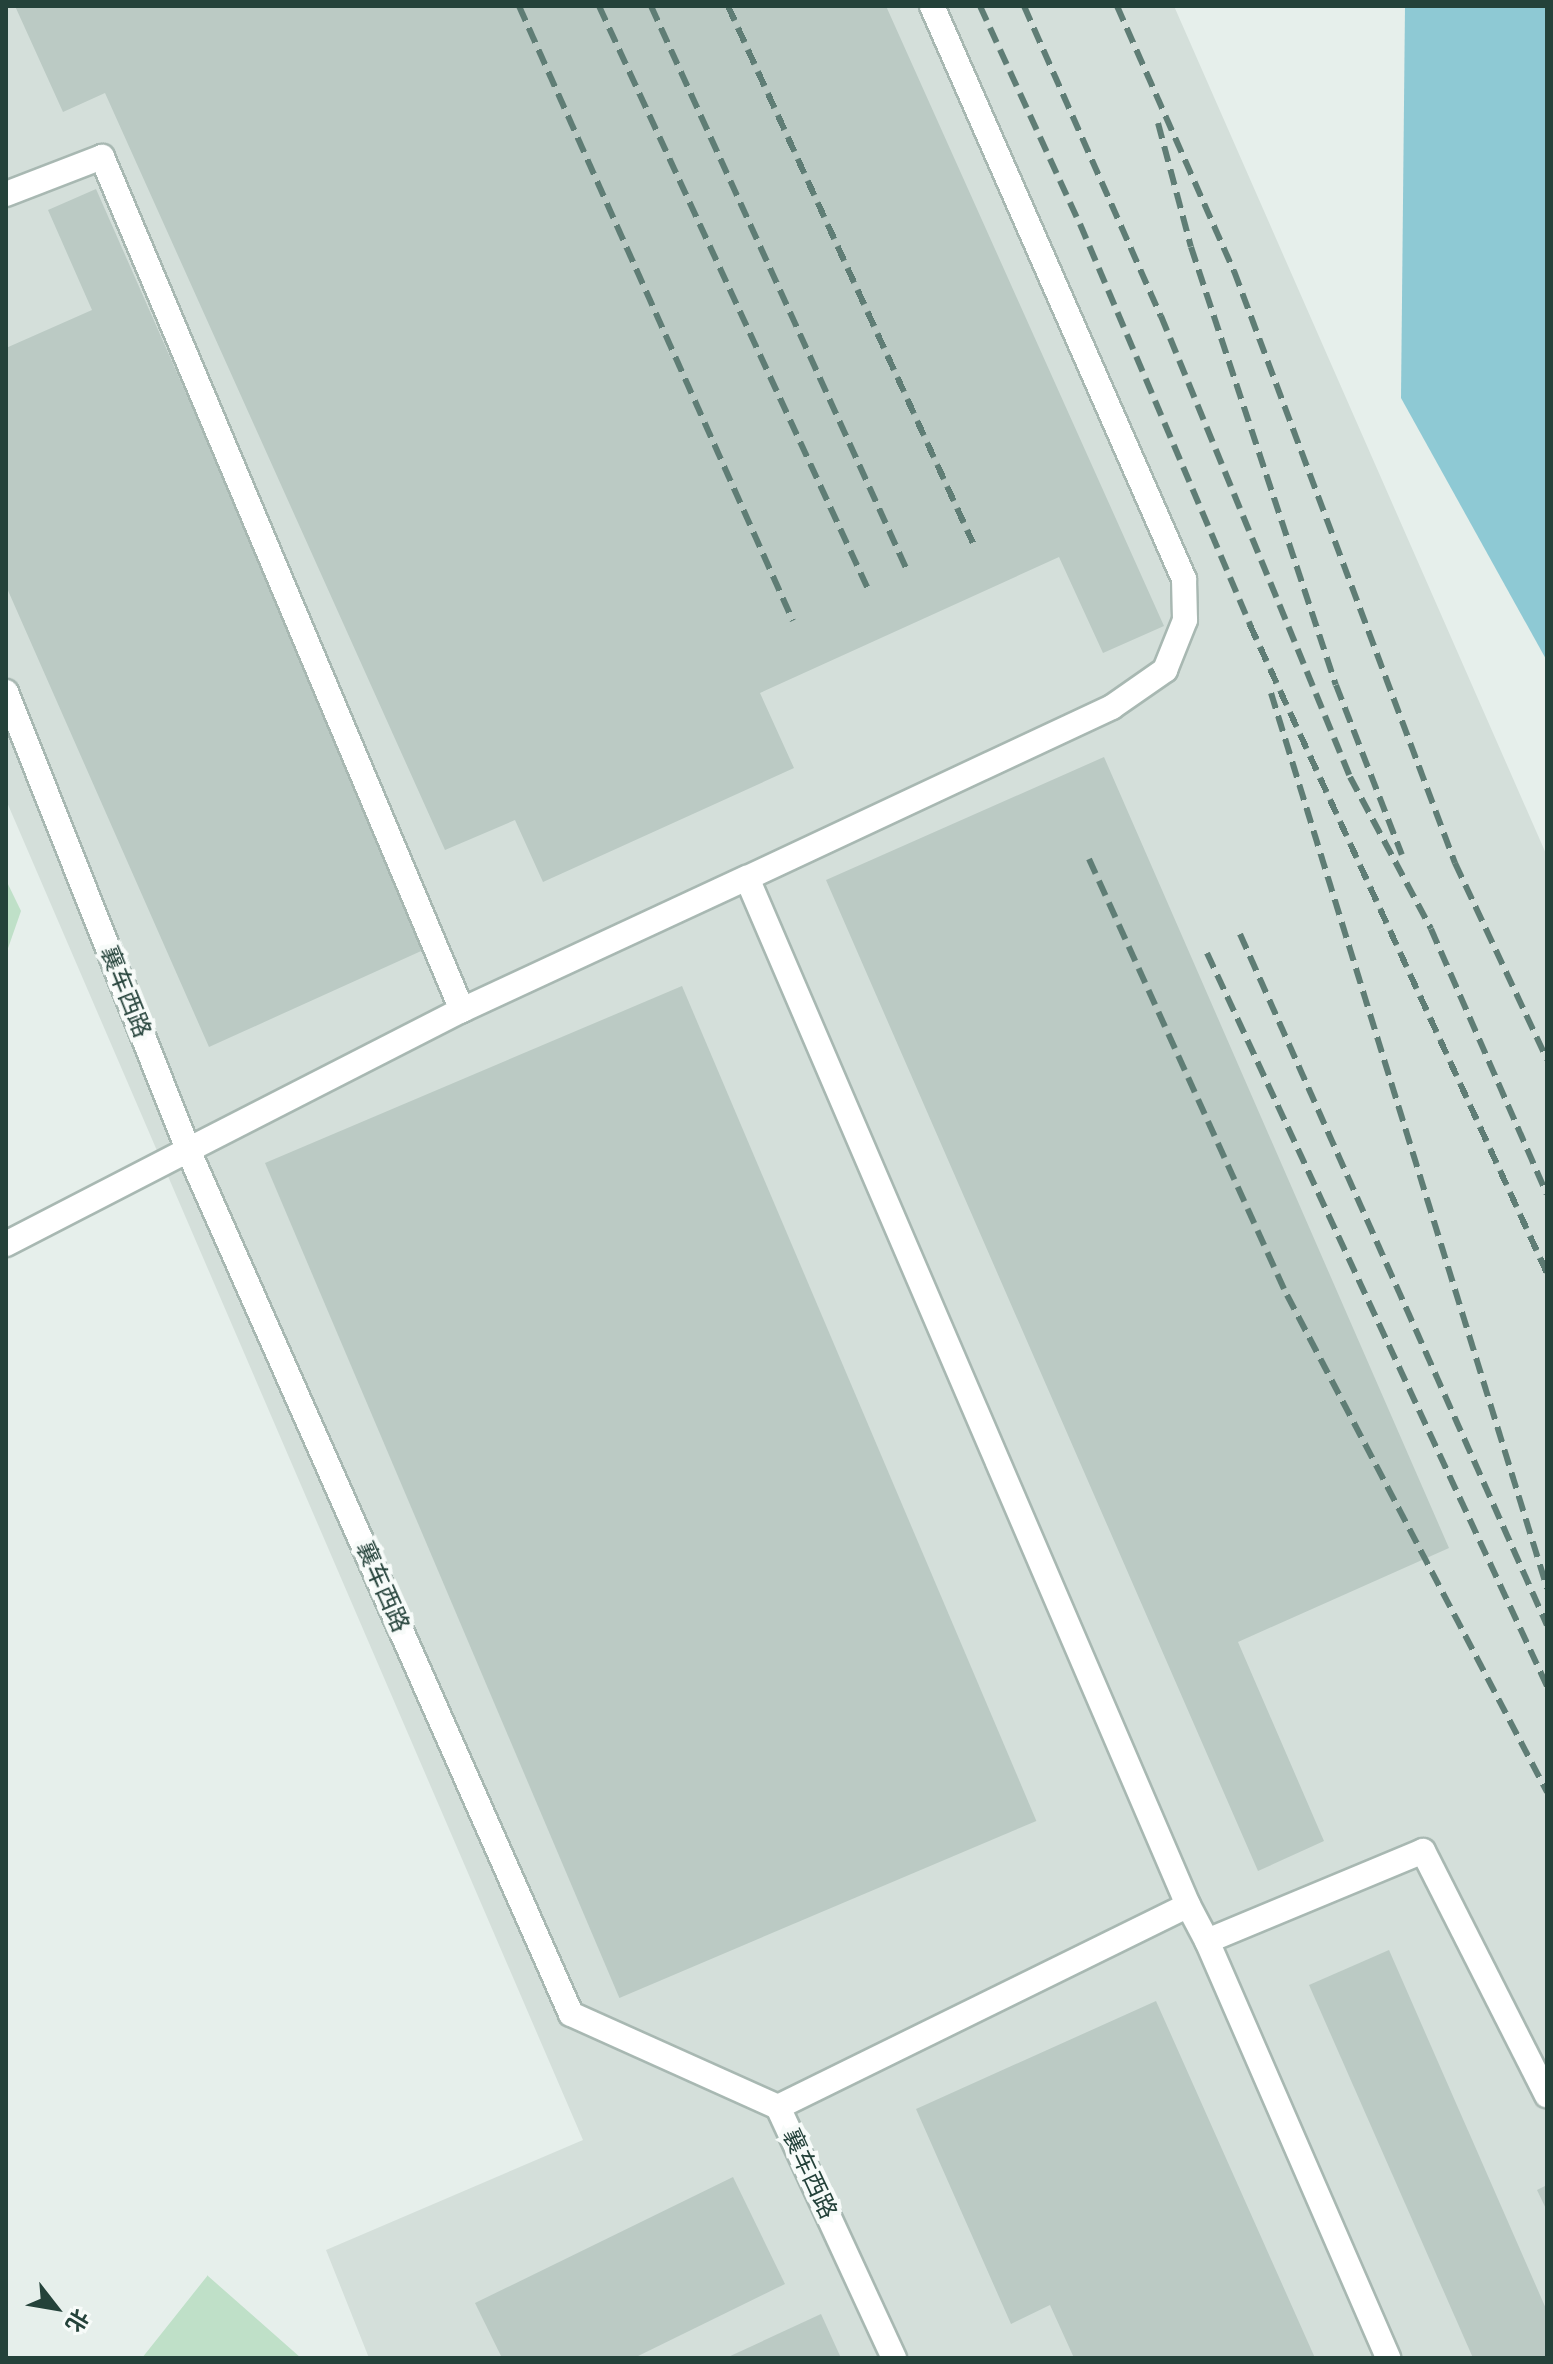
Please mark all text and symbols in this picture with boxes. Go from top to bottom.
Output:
street label: 襄车西路 [94,942,156,1042]
street label: 襄车西路 [349,1537,415,1637]
street label: 襄车西路 [776,2124,842,2224]
north arrow [16,2268,96,2348]
text: 北 [60,2304,93,2336]

